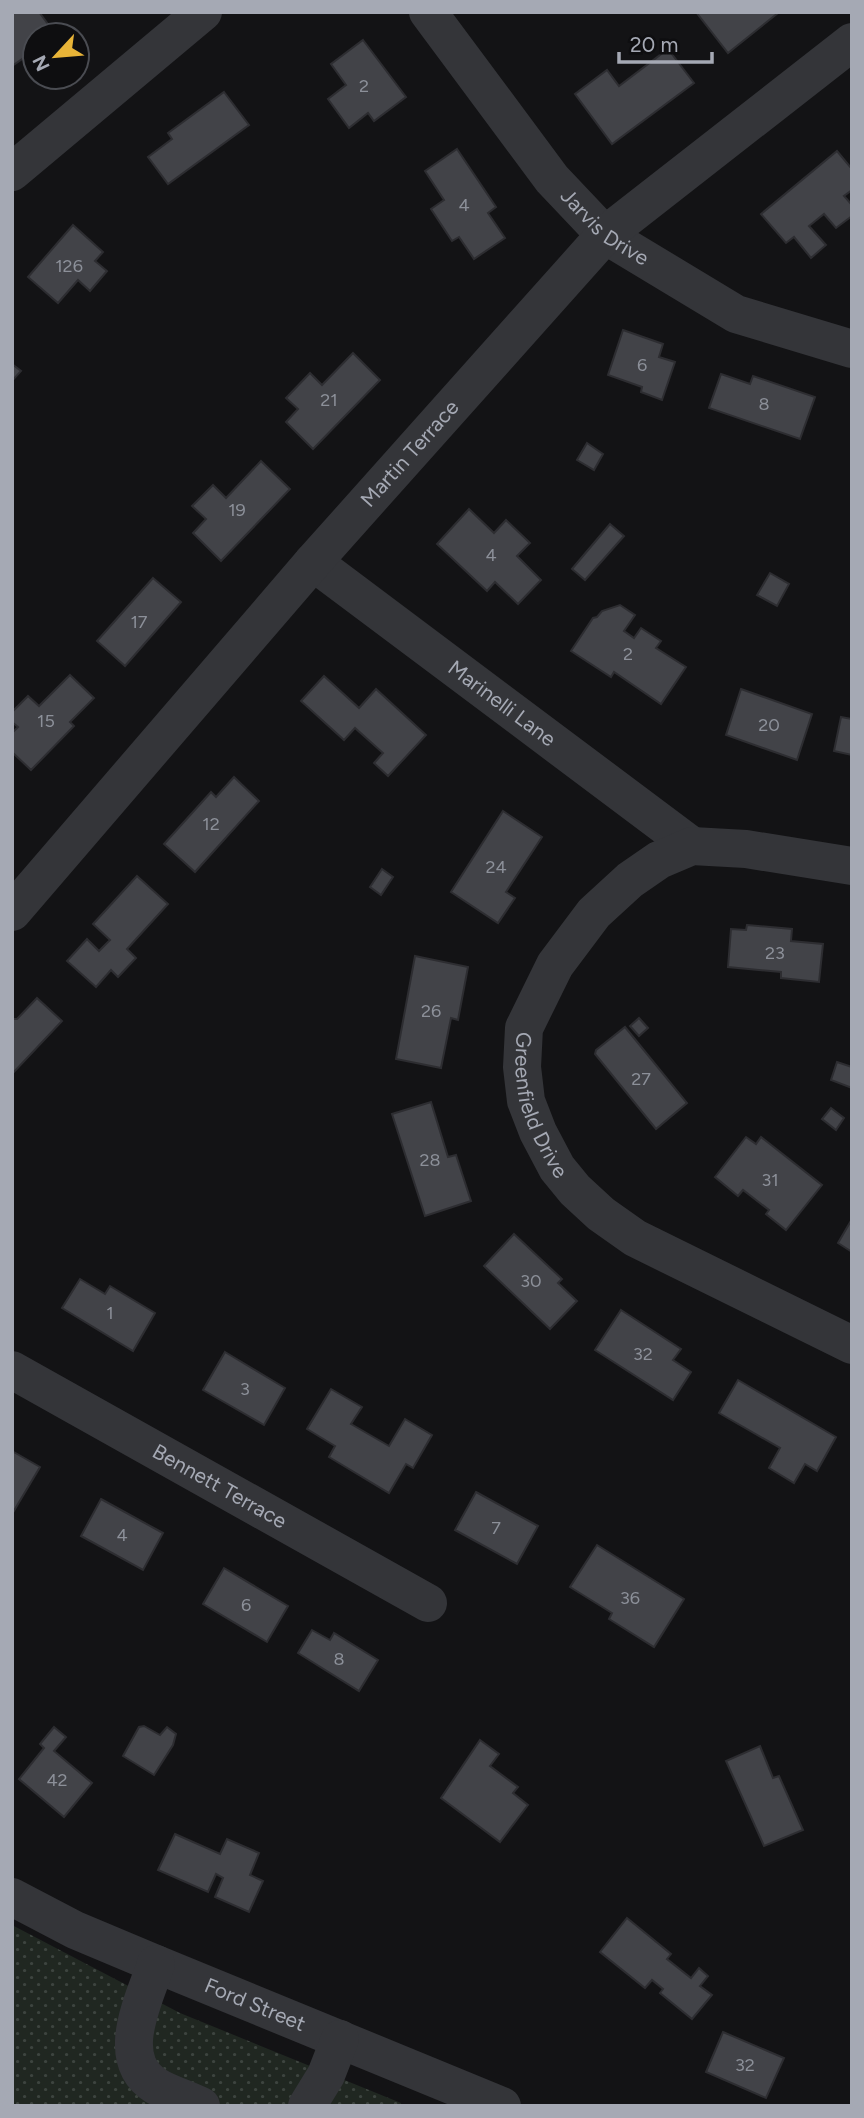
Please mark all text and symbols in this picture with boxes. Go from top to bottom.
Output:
north arrow [21,21,91,91]
scale bar [619,21,712,65]
text: 20 m [630,32,678,57]
text: N [28,52,55,75]
house number: 2 [359,75,369,97]
street label: Jarvis Drive [556,183,654,271]
house number: 4 [458,194,470,216]
house number: 126 [55,255,83,277]
house number: 6 [637,354,647,376]
house number: 21 [320,389,338,411]
house number: 8 [758,393,770,415]
street label: Martin Terrace [355,395,464,512]
house number: 19 [228,499,246,521]
house number: 4 [485,544,497,566]
house number: 17 [130,611,148,633]
house number: 2 [623,643,633,665]
street label: Marinelli Lane [444,655,561,751]
house number: 15 [37,710,55,732]
house number: 20 [758,714,780,736]
house number: 12 [202,813,220,835]
house number: 24 [485,856,507,878]
house number: 23 [765,942,785,964]
house number: 26 [421,1000,441,1022]
street label: Greenfield Drive [510,1032,573,1183]
house number: 27 [631,1068,651,1090]
house number: 28 [419,1149,441,1171]
house number: 31 [761,1169,779,1191]
house number: 30 [520,1270,542,1292]
house number: 1 [106,1302,114,1324]
house number: 32 [633,1343,653,1365]
house number: 3 [240,1378,250,1400]
street label: Bennett Terrace [148,1438,291,1533]
house number: 7 [491,1517,501,1539]
house number: 4 [116,1524,128,1546]
house number: 36 [620,1587,640,1609]
house number: 6 [241,1594,251,1616]
house number: 8 [333,1648,345,1670]
house number: 42 [46,1769,68,1791]
street label: Ford Street [201,1972,309,2036]
house number: 32 [735,2054,755,2076]

